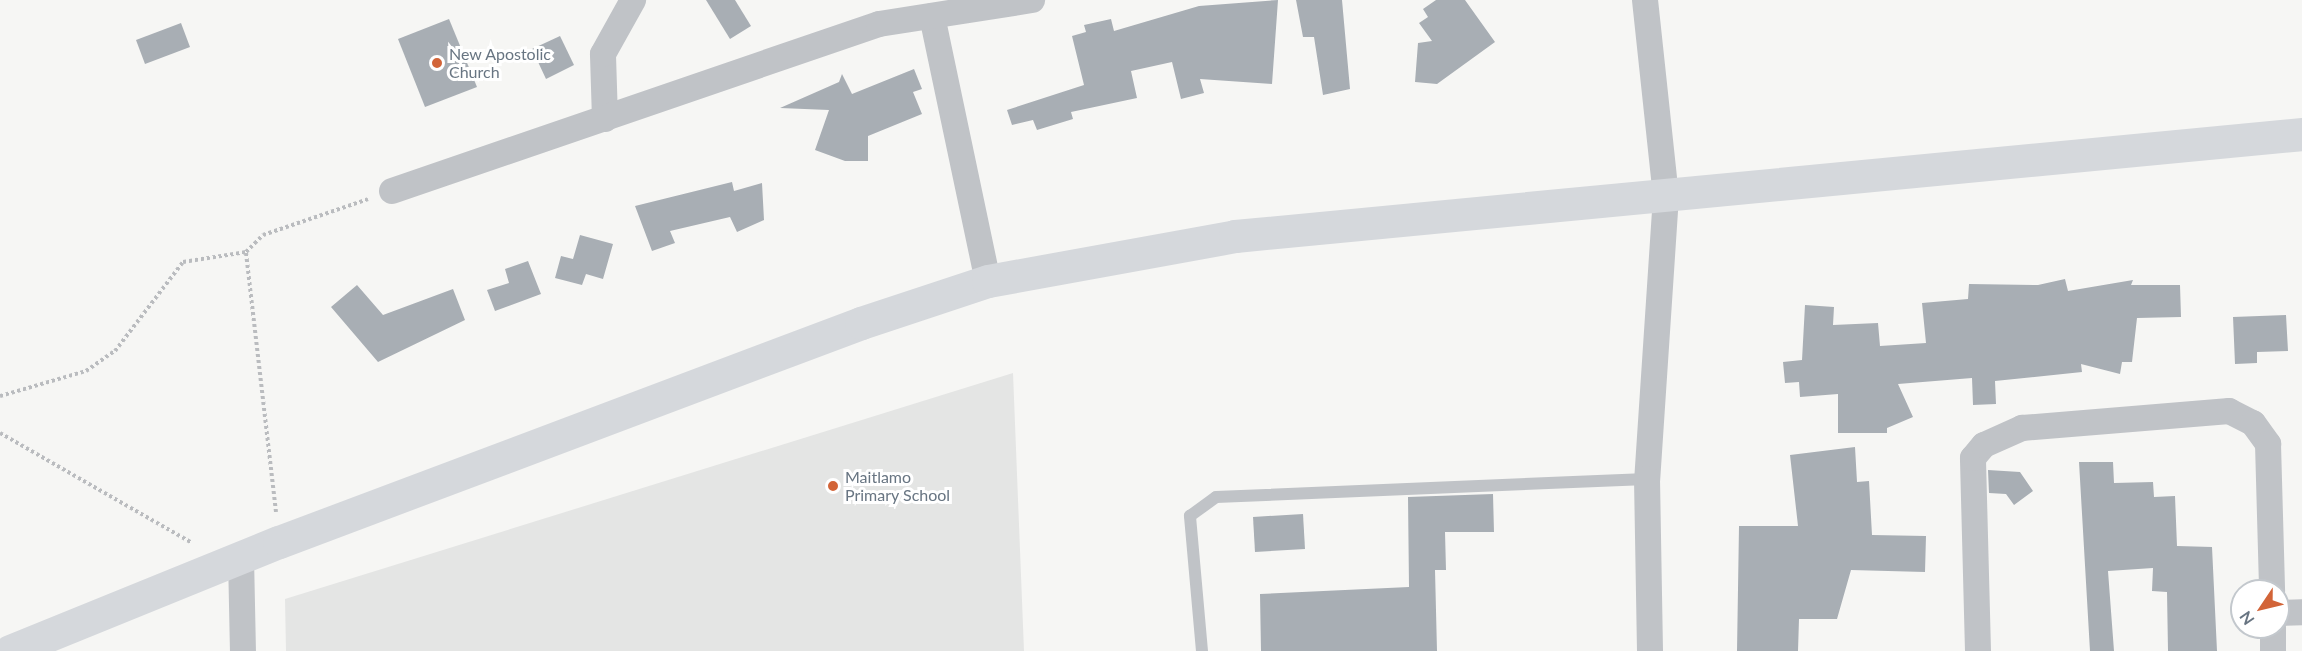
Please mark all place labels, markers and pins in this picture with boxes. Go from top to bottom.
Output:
place label: New Apostolic Church [449,44,552,82]
marker: New Apostolic Church [430,56,444,70]
place label: Maitlamo Primary School [845,467,951,505]
marker: Maitlamo Primary School [826,479,840,493]

